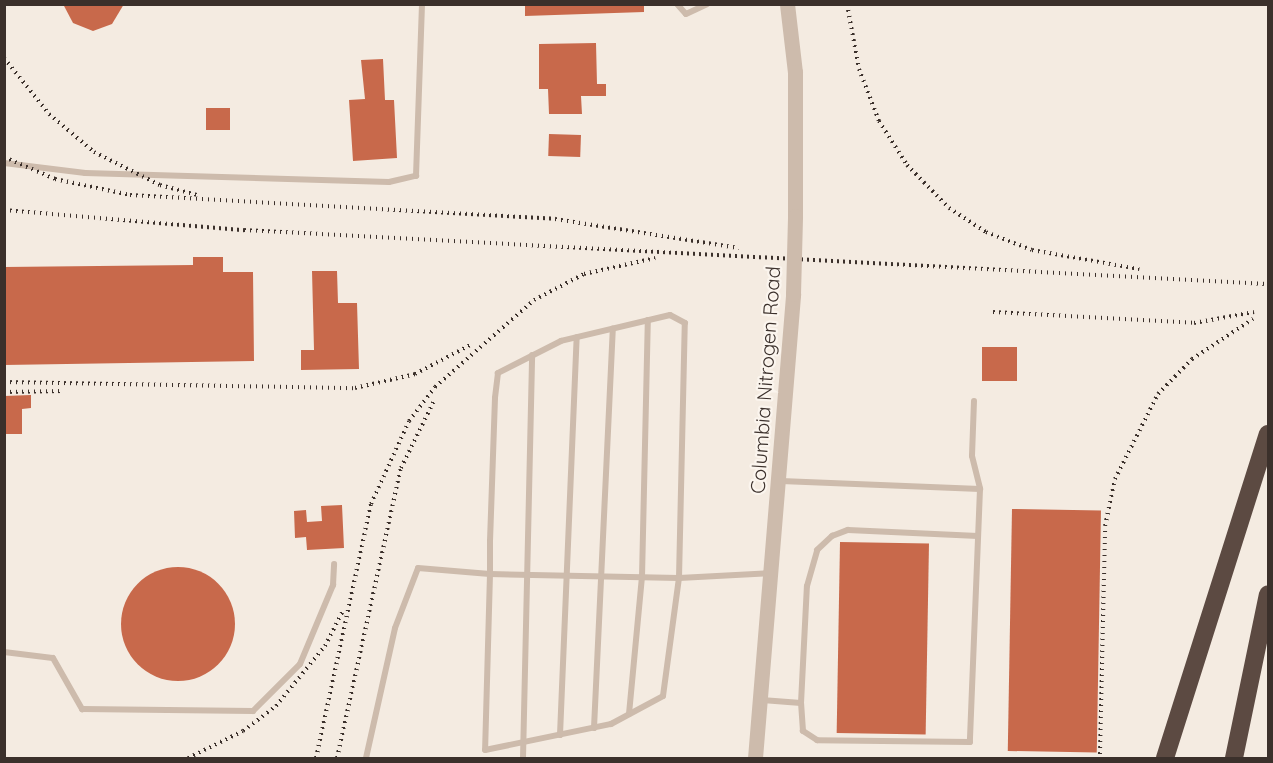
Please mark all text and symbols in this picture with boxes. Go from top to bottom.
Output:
street label: Columbia Nitrogen Road [745,265,785,495]

